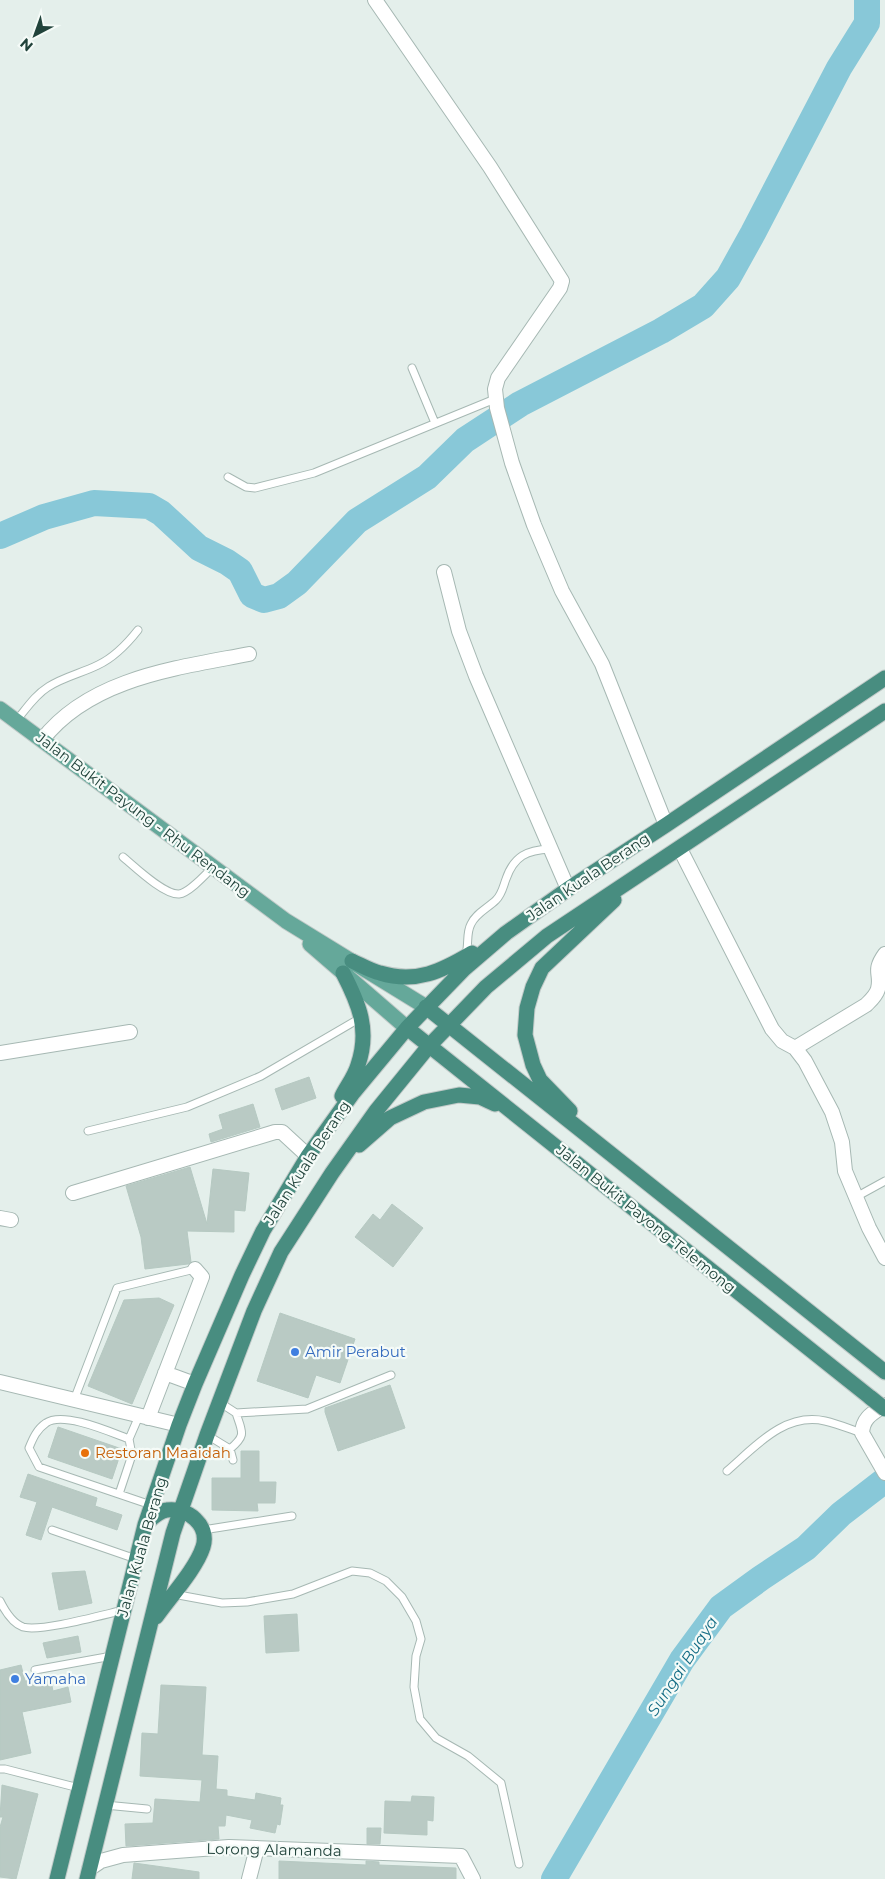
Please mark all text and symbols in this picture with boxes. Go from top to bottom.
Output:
north arrow [10,10,60,60]
text: N [16,34,37,55]
street label: Jalan Bukit Payung - Rhu Rendang [32,727,254,901]
street label: Jalan Kuala Berang [522,828,653,925]
street label: Jalan Kuala Berang [259,1097,354,1229]
street label: Jalan Bukit Payong-Telemong [552,1140,740,1297]
place label: Amir Perabut [305,1342,406,1361]
marker: Amir Perabut [289,1346,301,1358]
place label: Restoran Maaidah [95,1443,231,1462]
marker: Restoran Maaidah [79,1447,91,1459]
street label: Jalan Kuala Berang [112,1475,171,1620]
water label: Sungai Buaya [643,1613,722,1719]
place label: Yamaha [25,1669,86,1688]
marker: Yamaha [9,1673,21,1685]
street label: Lorong Alamanda [206,1839,342,1860]

